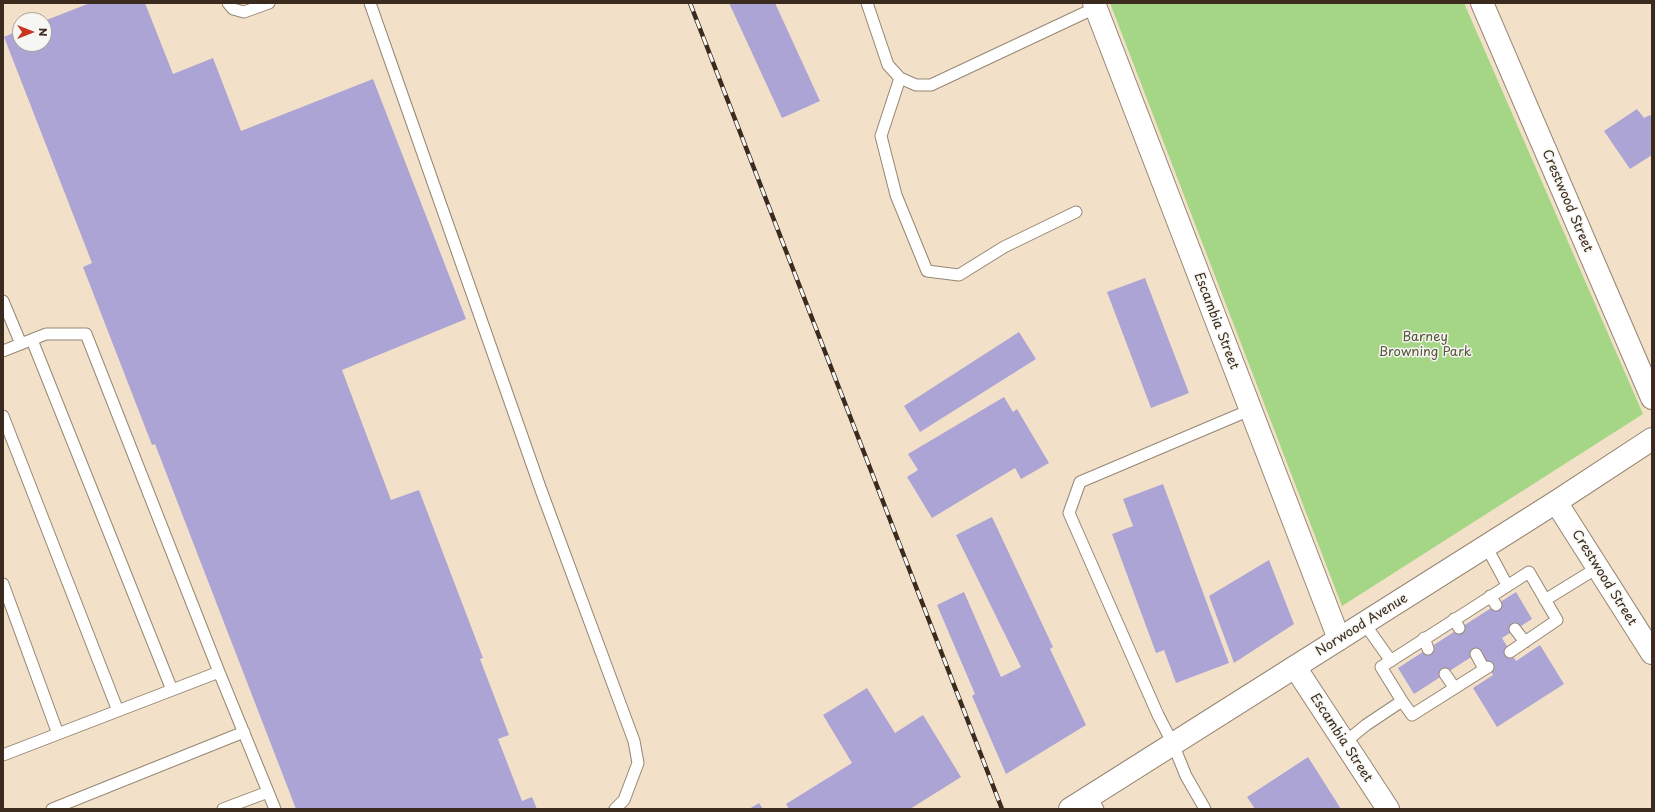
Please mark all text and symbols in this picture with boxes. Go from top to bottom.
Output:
north arrow [12,12,52,52]
text: N [35,28,52,36]
street label: Crestwood Street [1538,147,1596,255]
street label: Escambia Street [1190,270,1242,372]
park label: Barney Browning Park [1378,329,1472,360]
street label: Crestwood Street [1568,527,1640,629]
street label: Norwood Avenue [1313,591,1411,659]
street label: Escambia Street [1307,691,1375,785]

